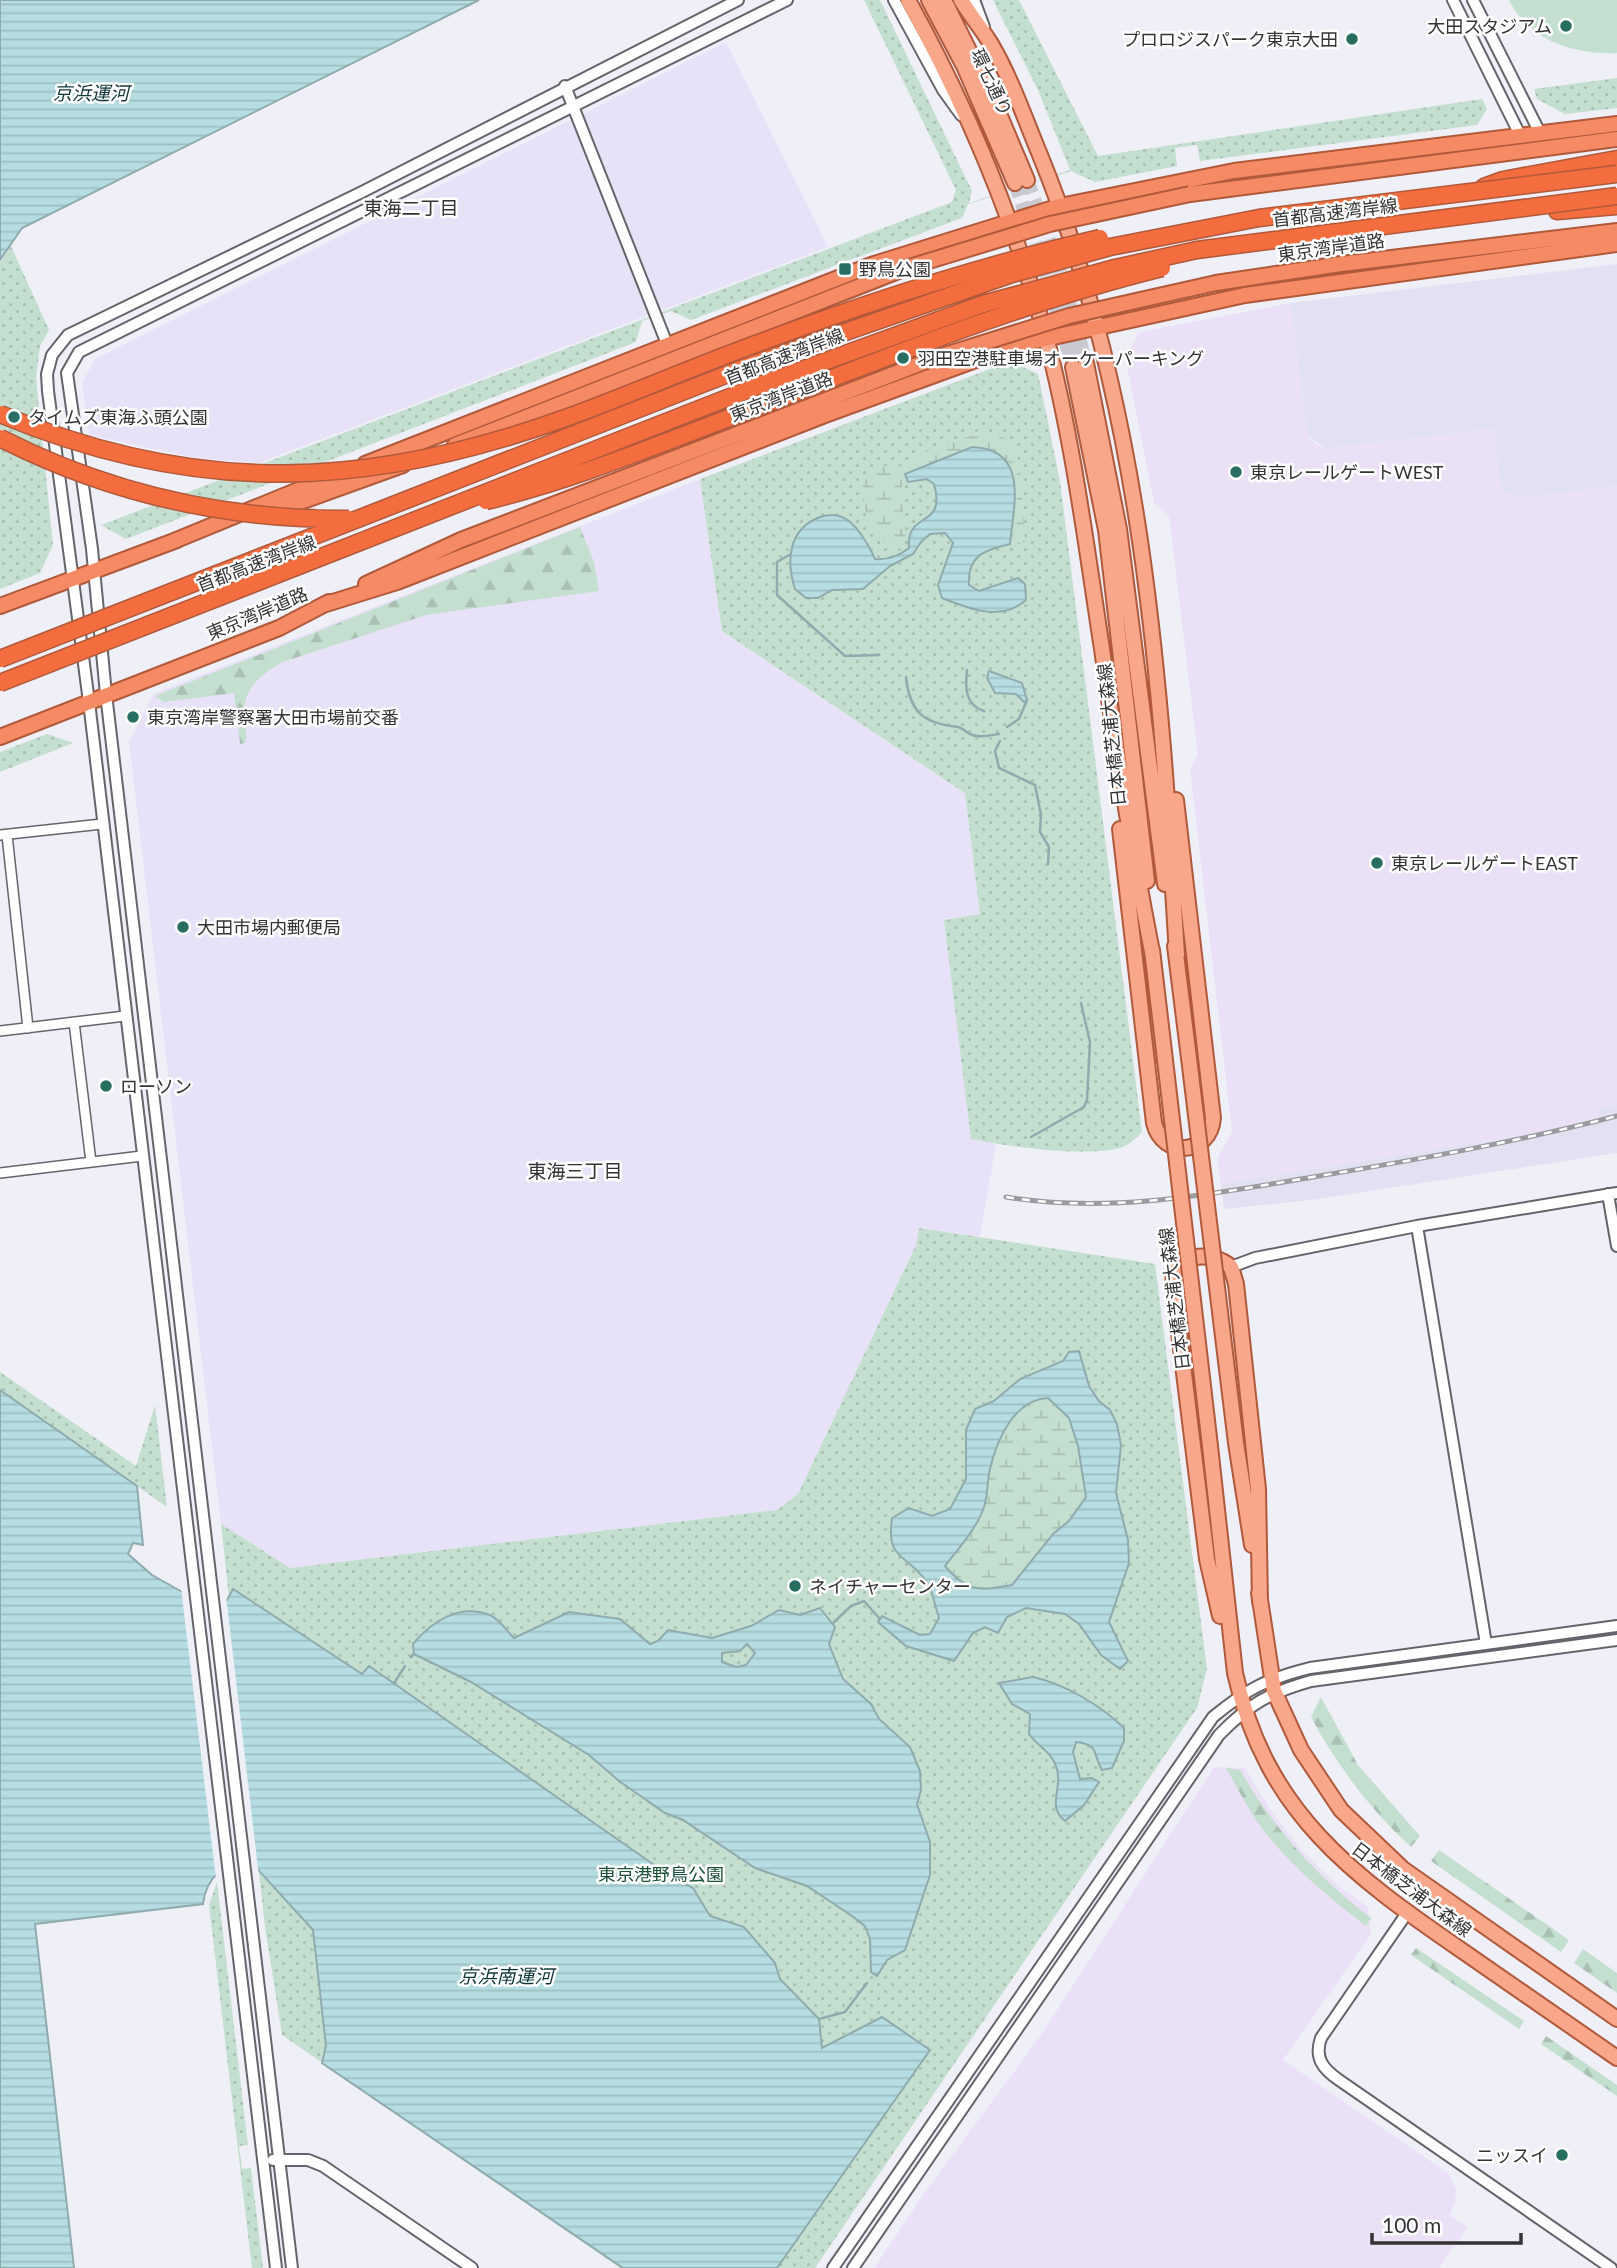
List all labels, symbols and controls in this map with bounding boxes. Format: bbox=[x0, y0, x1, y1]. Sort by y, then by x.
place label: 大田スタジアム bbox=[1427, 15, 1552, 37]
marker: 大田スタジアム bbox=[1558, 18, 1574, 34]
place label: プロロジスパーク東京大田 bbox=[1122, 28, 1338, 50]
marker: プロロジスパーク東京大田 bbox=[1344, 31, 1360, 47]
street label: 環七通り bbox=[967, 45, 1017, 119]
water label: 京浜運河 bbox=[53, 81, 133, 104]
street label: 首都高速湾岸線 bbox=[1271, 193, 1399, 231]
district label: 東海二丁目 bbox=[363, 196, 459, 219]
street label: 東京湾岸道路 bbox=[1276, 229, 1386, 265]
place label: 野鳥公園 bbox=[859, 258, 931, 280]
marker: 野鳥公園 bbox=[837, 261, 853, 277]
street label: 首都高速湾岸線 bbox=[721, 323, 847, 389]
place label: 羽田空港駐車場オーケーパーキング bbox=[917, 347, 1204, 369]
marker: 羽田空港駐車場オーケーパーキング bbox=[895, 350, 911, 366]
street label: 東京湾岸道路 bbox=[727, 366, 835, 426]
place label: タイムズ東海ふ頭公園 bbox=[28, 406, 208, 428]
marker: タイムズ東海ふ頭公園 bbox=[6, 409, 22, 425]
place label: 東京レールゲートWEST bbox=[1250, 461, 1444, 483]
marker: 東京レールゲートWEST bbox=[1228, 464, 1244, 480]
street label: 首都高速湾岸線 bbox=[193, 530, 319, 596]
street label: 東京湾岸道路 bbox=[203, 582, 311, 644]
street label: 日本橋芝浦大森線 bbox=[1093, 662, 1129, 808]
place label: 東京湾岸警察署大田市場前交番 bbox=[147, 706, 399, 728]
marker: 東京湾岸警察署大田市場前交番 bbox=[125, 709, 141, 725]
place label: 東京レールゲートEAST bbox=[1391, 852, 1578, 874]
marker: 東京レールゲートEAST bbox=[1369, 855, 1385, 871]
place label: 大田市場内郵便局 bbox=[197, 916, 341, 938]
marker: 大田市場内郵便局 bbox=[175, 919, 191, 935]
place label: ローソン bbox=[120, 1075, 192, 1097]
marker: ローソン bbox=[98, 1078, 114, 1094]
district label: 東海三丁目 bbox=[527, 1159, 623, 1182]
street label: 日本橋芝浦大森線 bbox=[1154, 1226, 1194, 1372]
place label: ネイチャーセンター bbox=[809, 1575, 971, 1597]
marker: ネイチャーセンター bbox=[787, 1578, 803, 1594]
street label: 日本橋芝浦大森線 bbox=[1348, 1837, 1476, 1941]
park label: 東京港野鳥公園 bbox=[598, 1863, 724, 1885]
water label: 京浜南運河 bbox=[458, 1964, 557, 1987]
place label: ニッスイ bbox=[1476, 2144, 1548, 2166]
marker: ニッスイ bbox=[1554, 2147, 1570, 2163]
scale bar bbox=[1372, 2202, 1521, 2246]
text: 100 m bbox=[1382, 2212, 1441, 2237]

